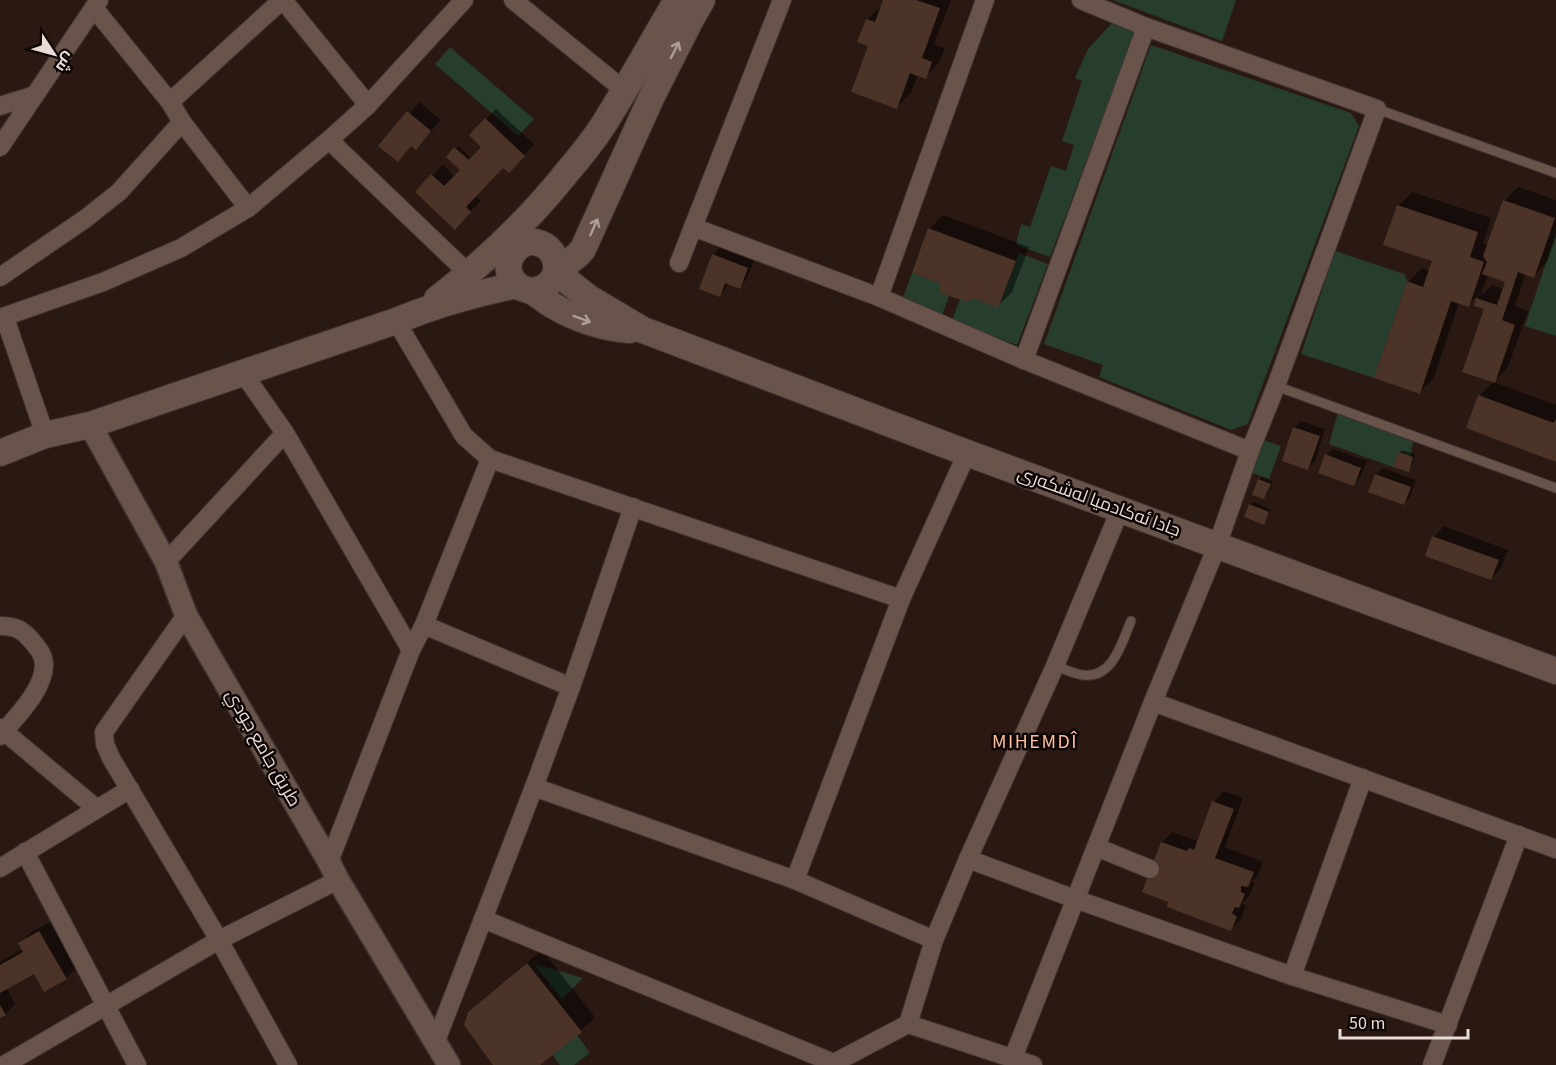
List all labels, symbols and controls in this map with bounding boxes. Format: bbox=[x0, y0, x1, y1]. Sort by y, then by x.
north arrow bbox=[24, 24, 84, 84]
one-way arrow bbox=[670, 41, 682, 59]
text: ش bbox=[50, 47, 80, 77]
one-way arrow bbox=[588, 218, 600, 236]
one-way arrow bbox=[572, 315, 591, 326]
street label: جادا ئه‌كادميا له‌شكه‌رى bbox=[1014, 461, 1184, 543]
street label: طريق جامع جودي bbox=[218, 685, 307, 812]
district label: MIHEMDÎ bbox=[992, 728, 1078, 756]
scale bar bbox=[1340, 1002, 1468, 1040]
text: 50 m bbox=[1349, 1011, 1385, 1036]

